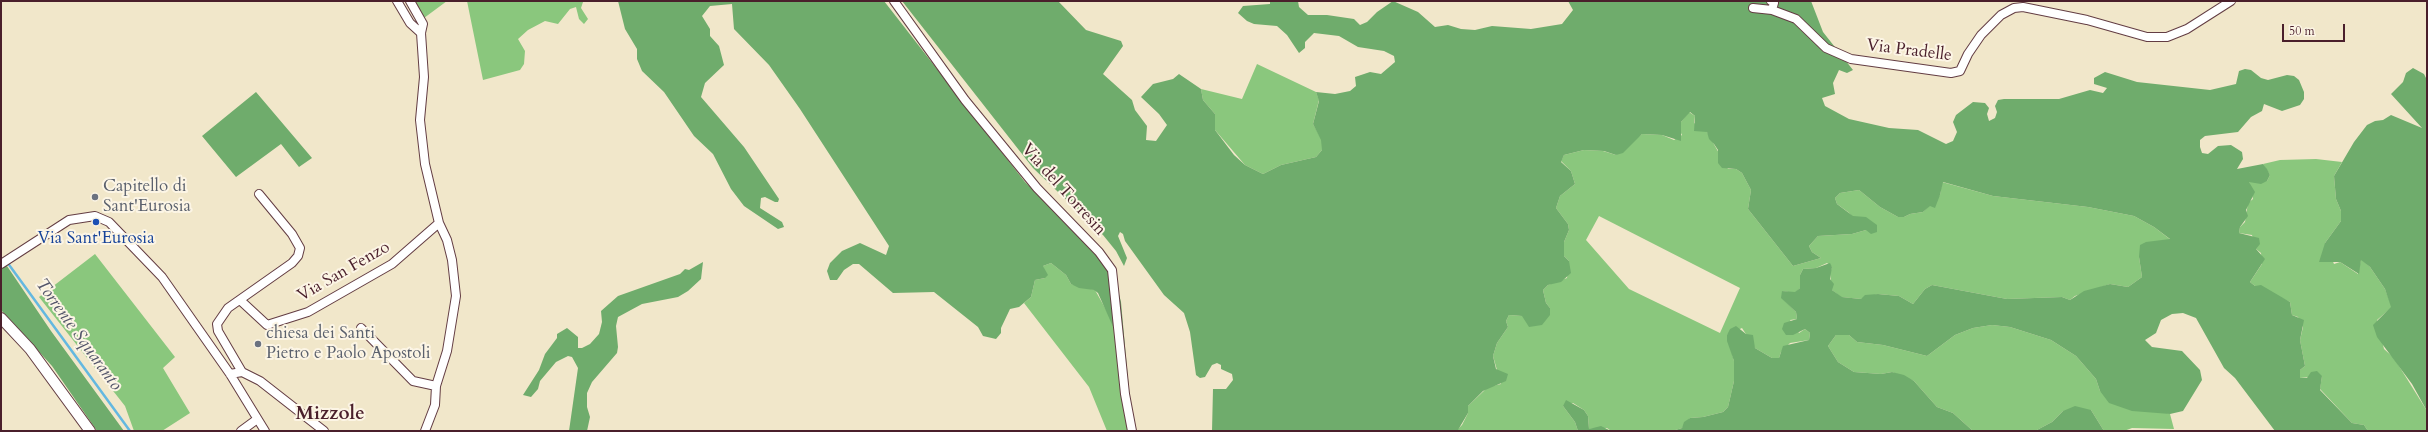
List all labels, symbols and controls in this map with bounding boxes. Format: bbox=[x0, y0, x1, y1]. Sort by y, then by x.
scale bar bbox=[2284, 16, 2347, 42]
text: 50 m bbox=[2289, 23, 2315, 39]
street label: Via Pradelle bbox=[1865, 36, 1953, 66]
street label: Via del Torresin bbox=[1016, 140, 1110, 240]
place label: Capitello di Sant'Eurosia bbox=[103, 177, 191, 217]
marker: Capitello di Sant'Eurosia bbox=[90, 192, 100, 202]
marker: Via Sant'Eurosia bbox=[91, 217, 101, 227]
place label: Via Sant'Eurosia bbox=[38, 229, 154, 249]
street label: Via San Fenzo bbox=[294, 237, 394, 307]
water label: Torrente Squaranto bbox=[30, 275, 126, 395]
place label: chiesa dei Santi Pietro e Paolo Apostoli bbox=[266, 324, 431, 364]
marker: chiesa dei Santi Pietro e Paolo Apostoli bbox=[253, 339, 263, 349]
district label: Mizzole bbox=[295, 404, 365, 426]

